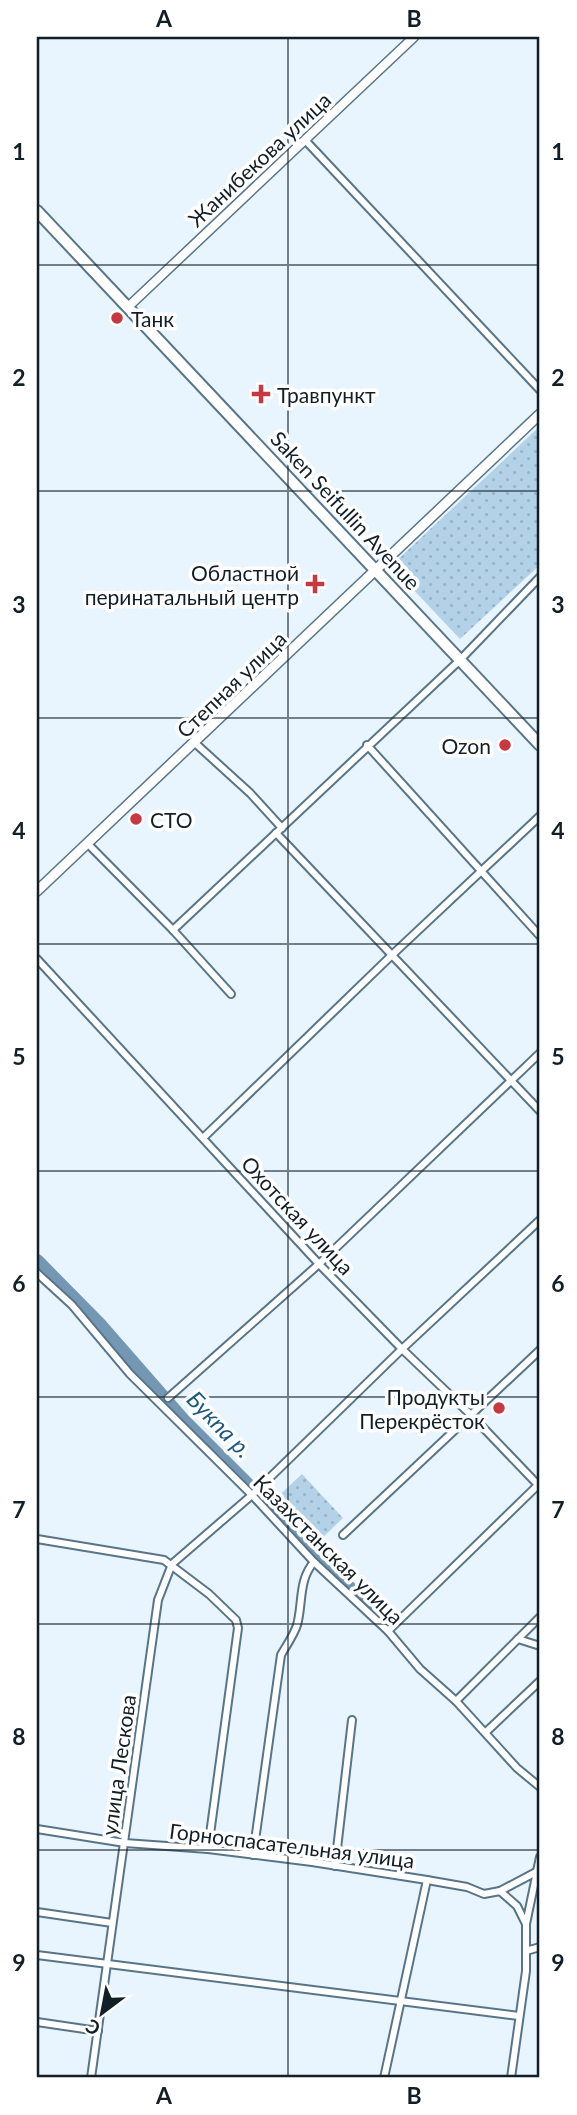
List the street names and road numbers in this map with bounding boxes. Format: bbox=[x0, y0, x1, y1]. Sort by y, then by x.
street label: Жанибекова улица bbox=[183, 87, 335, 231]
street label: Saken Seifullin Avenue bbox=[266, 426, 426, 594]
street label: Степная улица bbox=[171, 626, 291, 742]
street label: Охотская улица bbox=[237, 1151, 359, 1279]
street label: Казахстанская улица bbox=[249, 1469, 409, 1629]
street label: улица Лескова bbox=[96, 1693, 140, 1837]
street label: Горноспасательная улица bbox=[168, 1818, 416, 1872]

